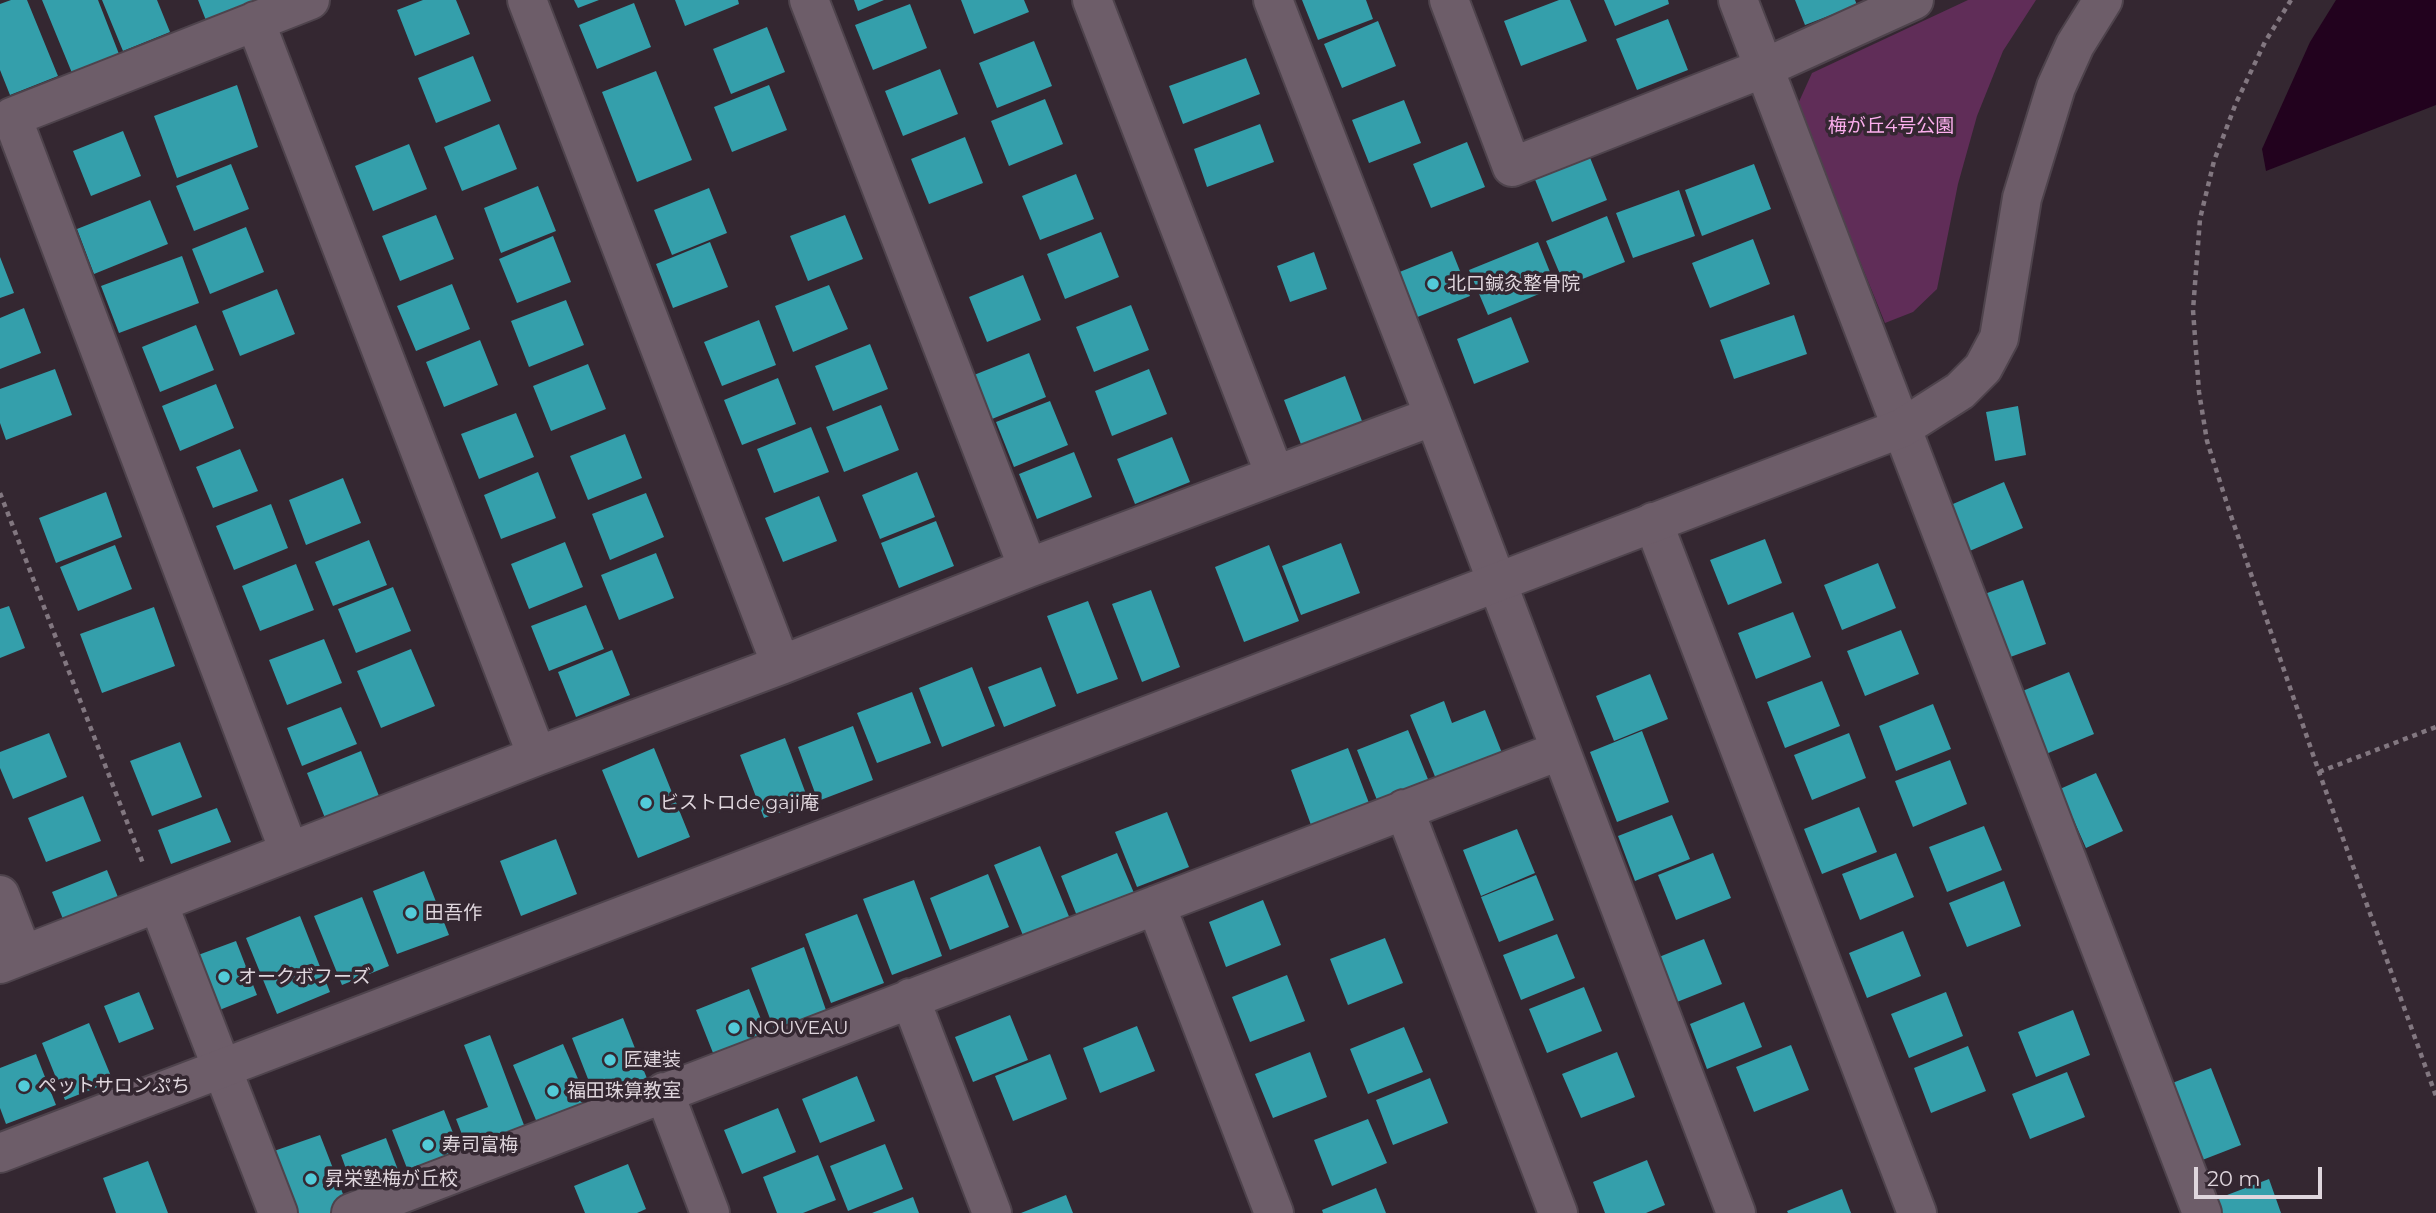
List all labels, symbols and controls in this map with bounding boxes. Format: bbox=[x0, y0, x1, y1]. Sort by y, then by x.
park label: 梅が丘4号公園 bbox=[1828, 115, 1954, 137]
place label: 北口鍼灸整骨院 bbox=[1447, 273, 1580, 295]
marker: 北口鍼灸整骨院 bbox=[1425, 276, 1441, 292]
place label: ビストロde gaji庵 bbox=[660, 792, 819, 814]
marker: ビストロde gaji庵 bbox=[638, 795, 654, 811]
place label: 田吾作 bbox=[425, 902, 482, 924]
marker: 田吾作 bbox=[403, 905, 419, 921]
place label: オークボフーズ bbox=[238, 966, 371, 988]
marker: オークボフーズ bbox=[216, 969, 232, 985]
place label: NOUVEAU bbox=[748, 1017, 849, 1039]
marker: NOUVEAU bbox=[726, 1020, 742, 1036]
place label: 匠建装 bbox=[624, 1049, 681, 1071]
marker: 匠建装 bbox=[602, 1052, 618, 1068]
place label: ペットサロンぷち bbox=[38, 1075, 190, 1097]
marker: ペットサロンぷち bbox=[16, 1078, 32, 1094]
place label: 福田珠算教室 bbox=[567, 1080, 681, 1102]
marker: 福田珠算教室 bbox=[545, 1083, 561, 1099]
place label: 寿司富梅 bbox=[442, 1134, 518, 1156]
marker: 寿司富梅 bbox=[420, 1137, 436, 1153]
scale bar bbox=[2198, 1154, 2326, 1198]
text: 20 m bbox=[2207, 1166, 2261, 1191]
place label: 昇栄塾梅が丘校 bbox=[325, 1168, 458, 1190]
marker: 昇栄塾梅が丘校 bbox=[303, 1171, 319, 1187]

